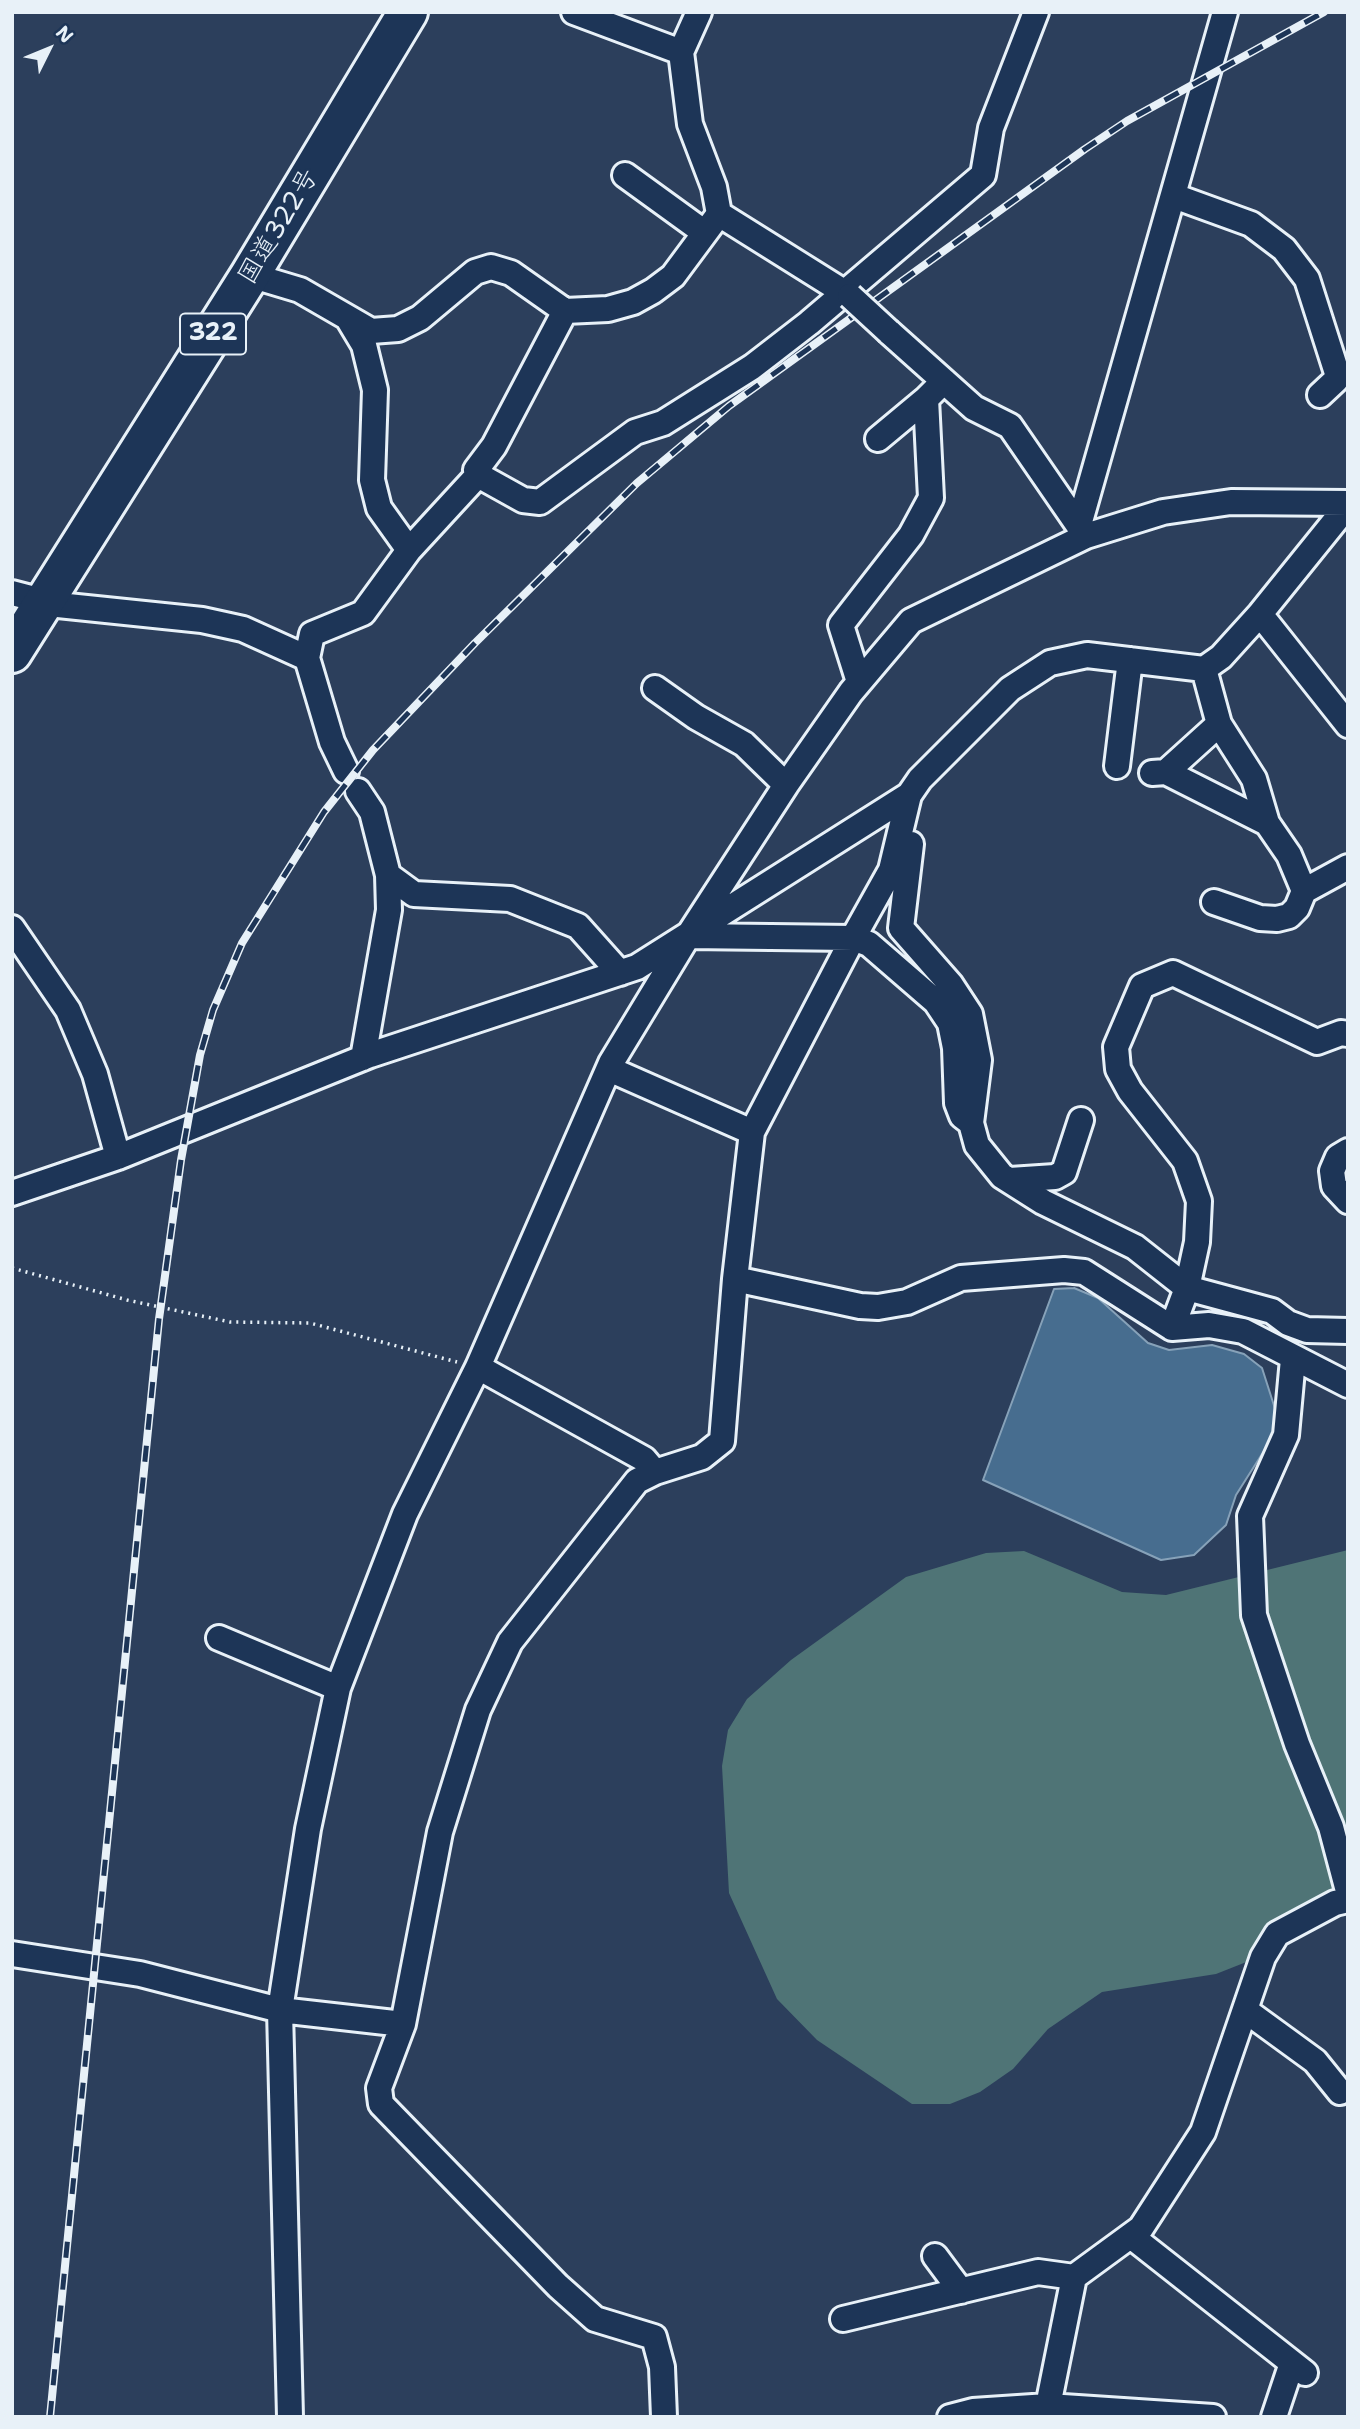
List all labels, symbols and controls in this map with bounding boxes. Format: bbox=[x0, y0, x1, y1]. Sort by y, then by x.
north arrow bbox=[14, 14, 84, 84]
text: N bbox=[50, 20, 79, 48]
street label: 国道322号 bbox=[232, 163, 326, 291]
road number: 322 bbox=[180, 314, 246, 354]

